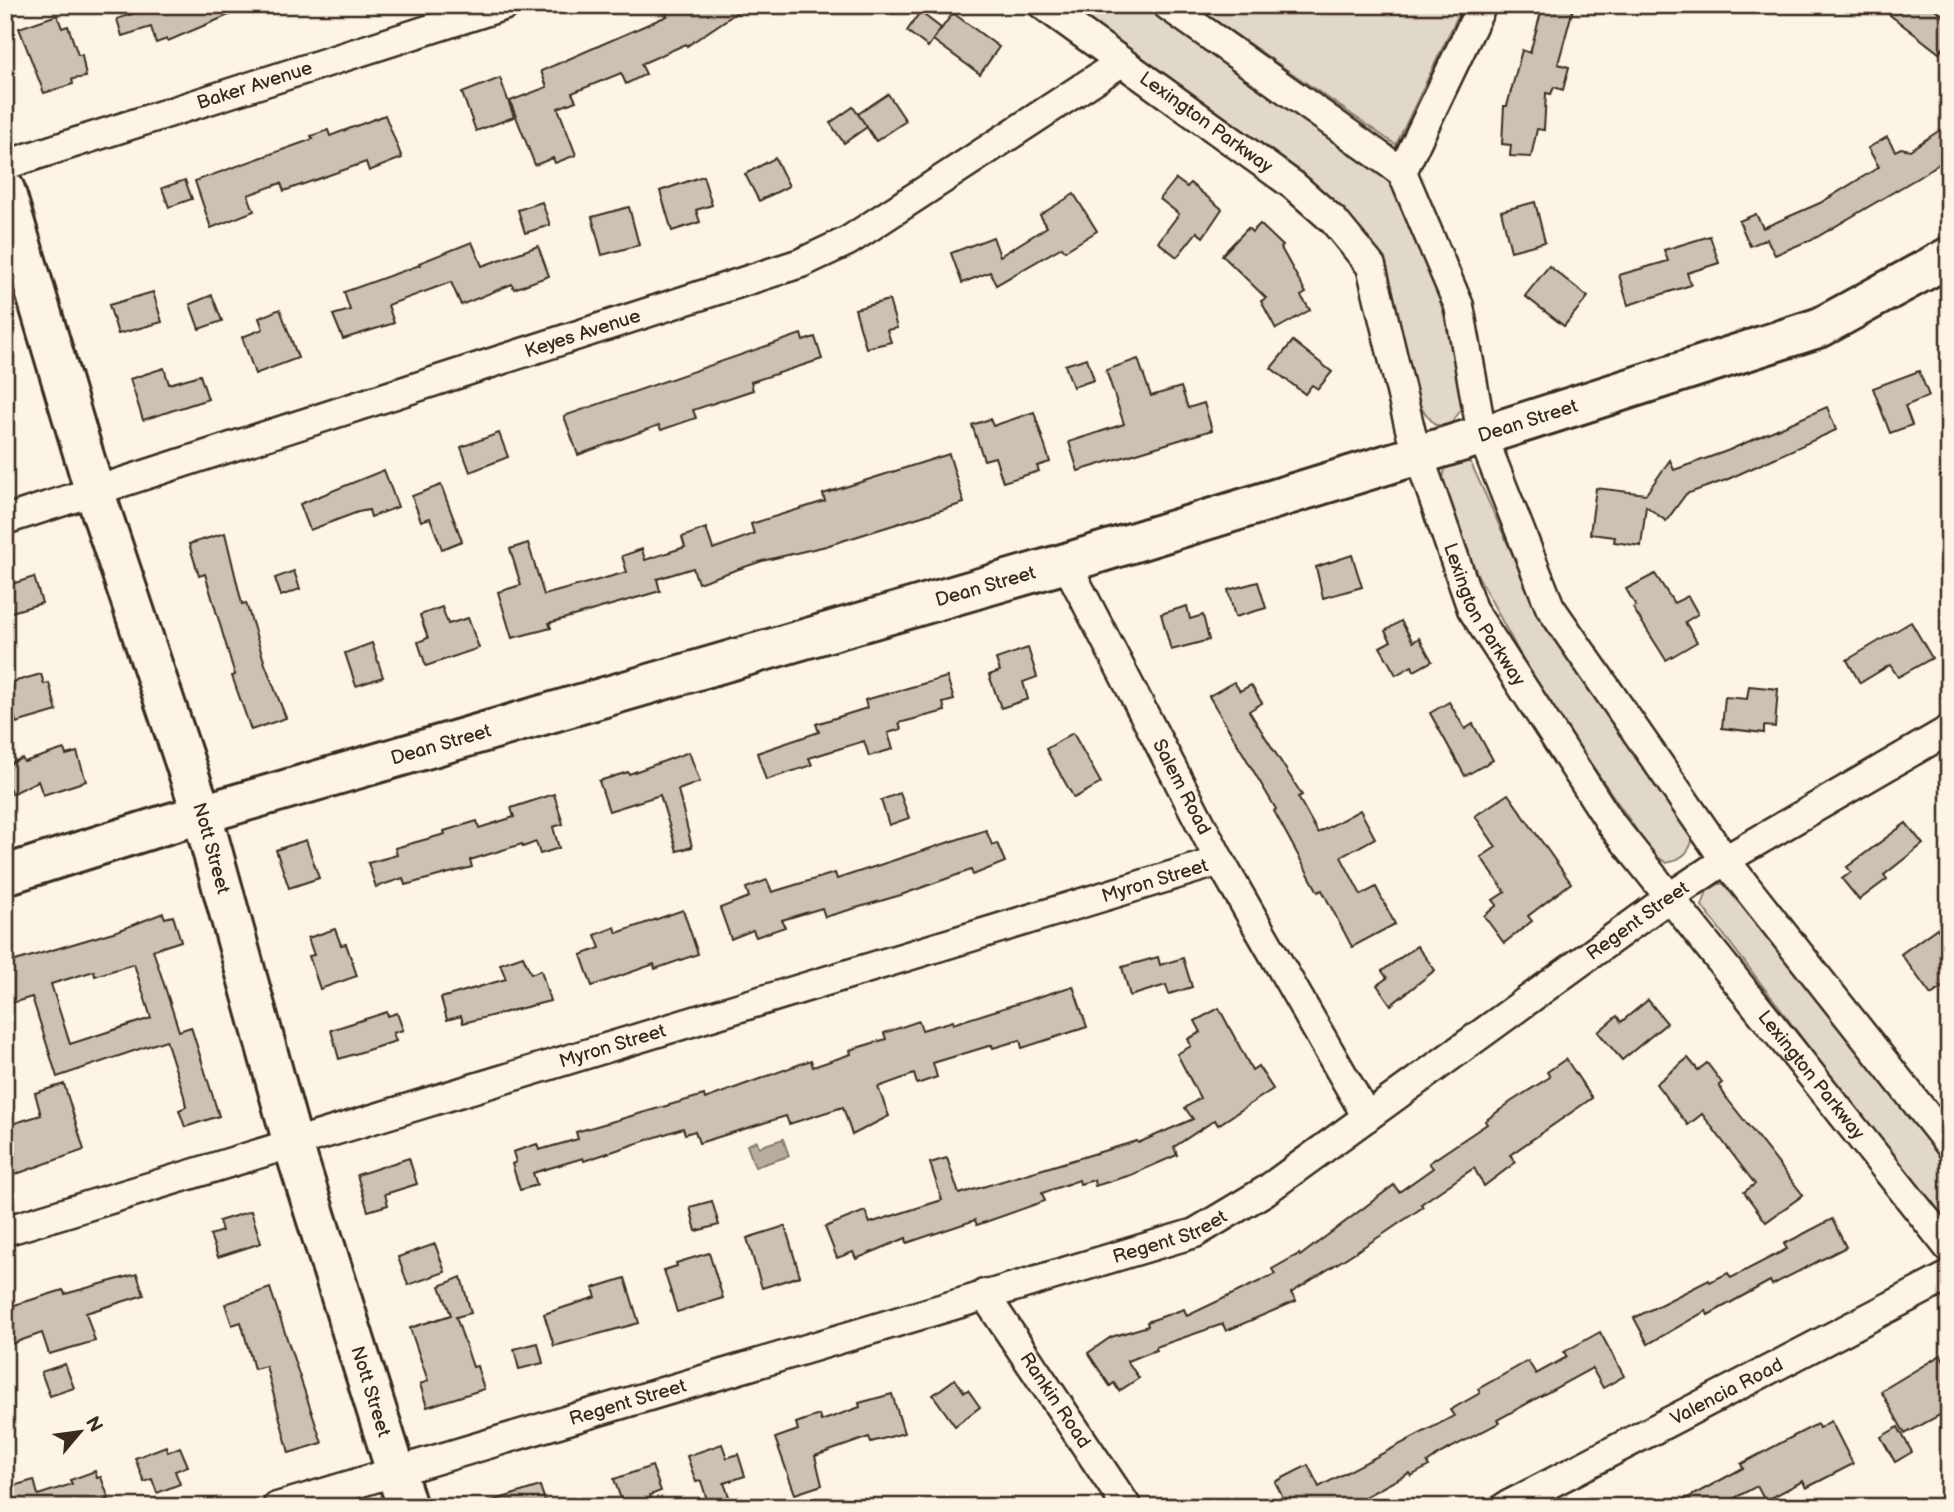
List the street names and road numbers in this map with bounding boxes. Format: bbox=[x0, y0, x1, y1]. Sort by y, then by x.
street label: Baker Avenue bbox=[194, 56, 315, 114]
street label: Lexington Parkway bbox=[1135, 67, 1277, 178]
street label: Keyes Avenue bbox=[522, 304, 643, 363]
street label: Dean Street bbox=[1475, 394, 1581, 447]
street label: Lexington Parkway bbox=[1439, 540, 1530, 691]
street label: Dean Street bbox=[933, 561, 1038, 612]
street label: Dean Street bbox=[388, 719, 494, 770]
street label: Salem Road bbox=[1147, 735, 1216, 839]
street label: Nott Street bbox=[188, 800, 235, 897]
street label: Myron Street bbox=[1099, 854, 1211, 908]
street label: Regent Street bbox=[1582, 876, 1693, 965]
street label: Lexington Parkway bbox=[1753, 1006, 1870, 1145]
street label: Myron Street bbox=[556, 1019, 669, 1073]
street label: Regent Street bbox=[1110, 1205, 1231, 1268]
street label: Nott Street bbox=[346, 1343, 396, 1440]
street label: Rankin Road bbox=[1015, 1348, 1096, 1453]
street label: Valencia Road bbox=[1667, 1353, 1787, 1430]
street label: Regent Street bbox=[567, 1374, 689, 1431]

